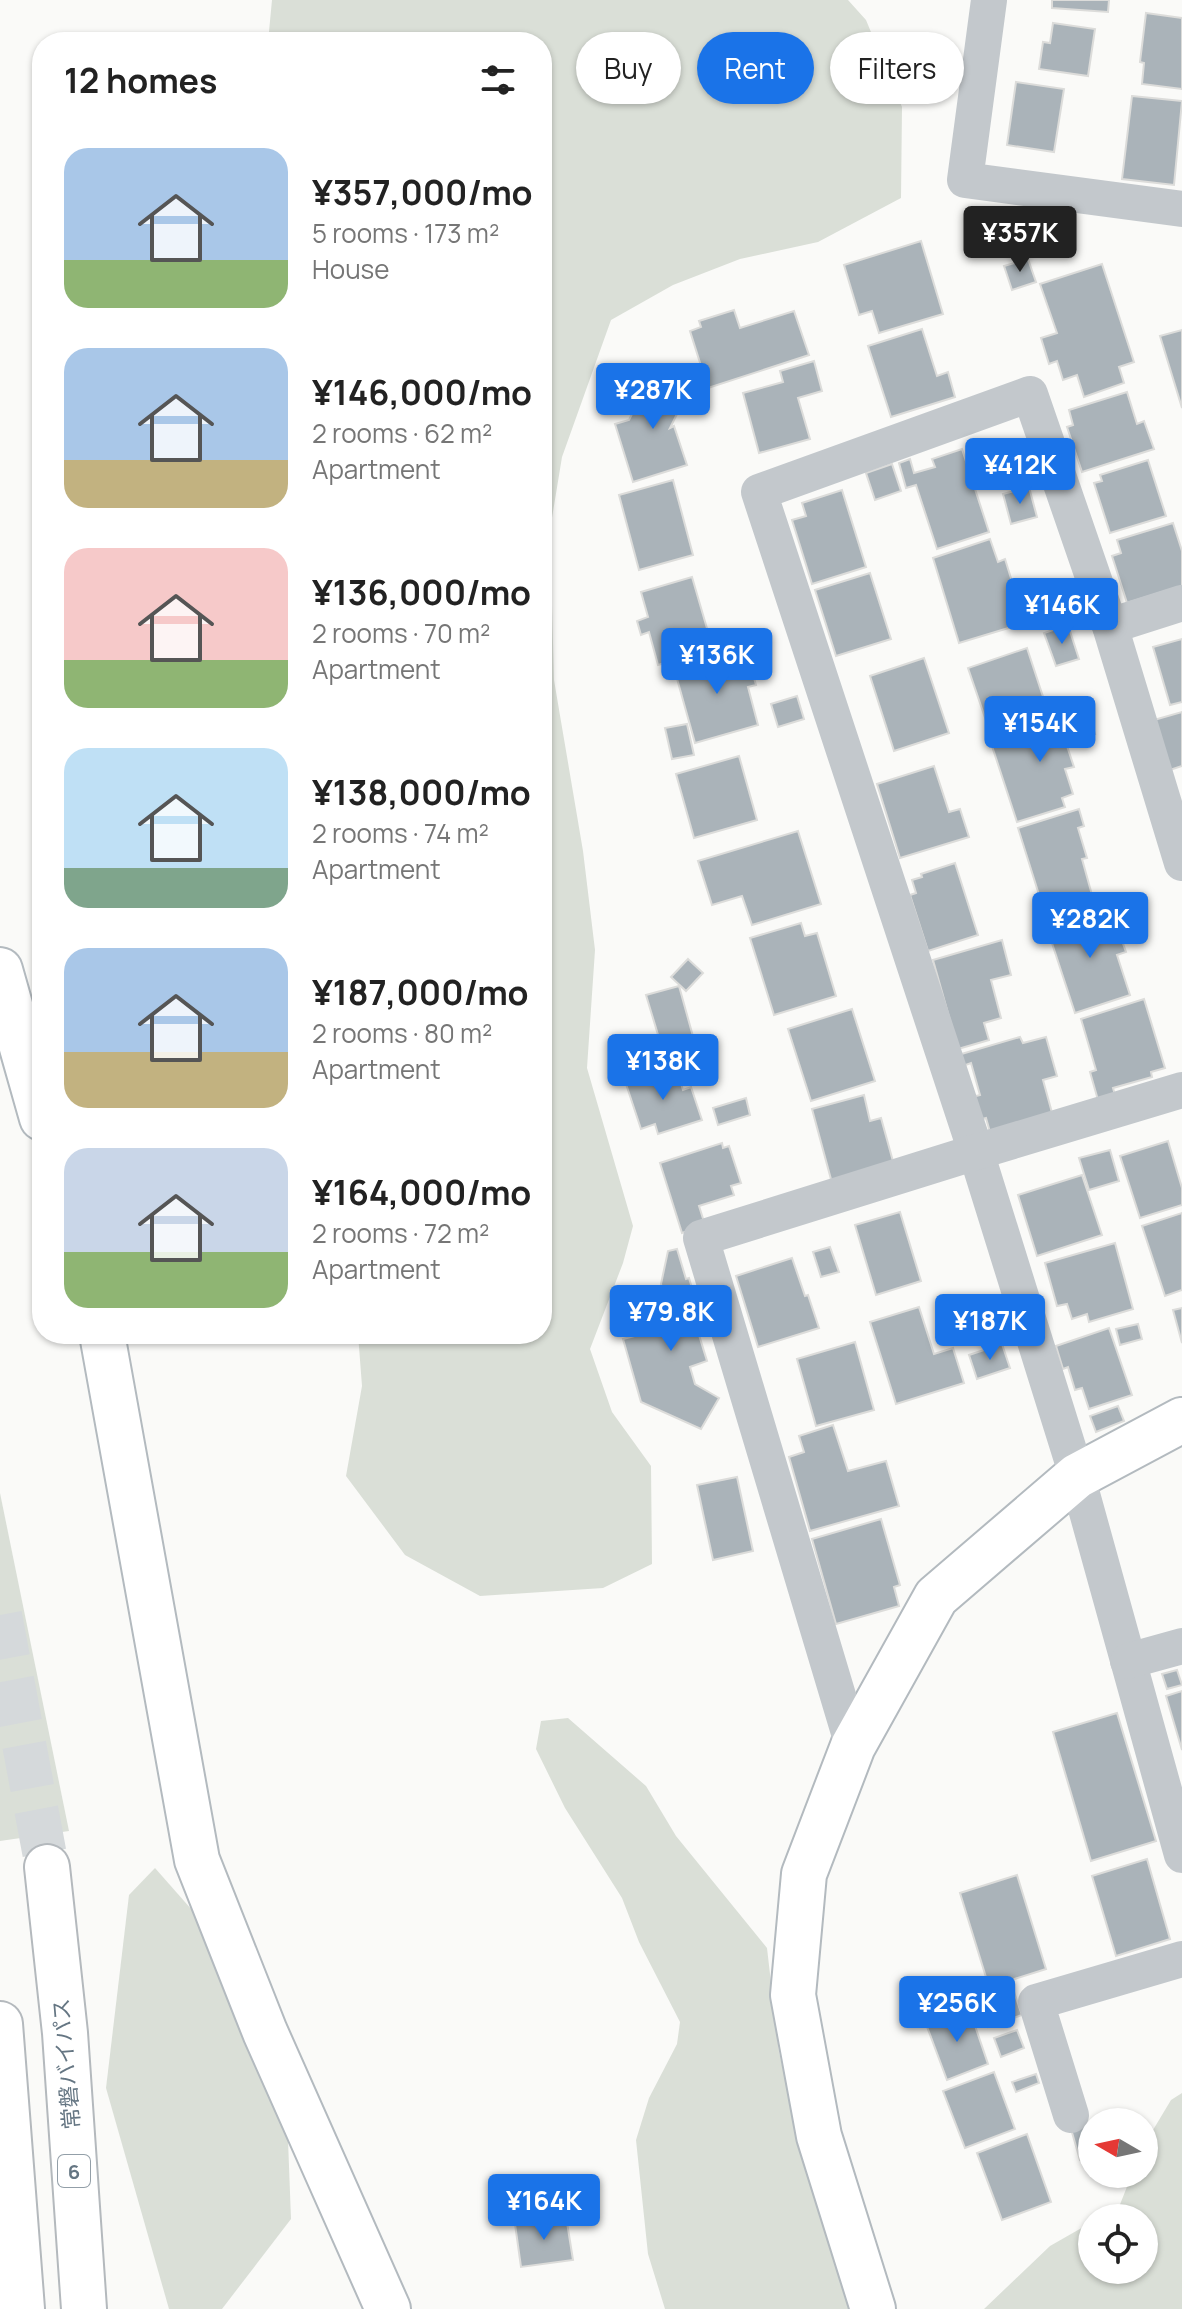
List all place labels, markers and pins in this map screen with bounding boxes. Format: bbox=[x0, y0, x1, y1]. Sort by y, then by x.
pin: ¥357K bbox=[964, 206, 1076, 274]
pin: ¥287K bbox=[597, 363, 709, 431]
pin: ¥412K bbox=[964, 438, 1076, 506]
pin: ¥146K bbox=[1006, 578, 1118, 646]
pin: ¥136K bbox=[661, 628, 773, 696]
pin: ¥154K bbox=[984, 696, 1096, 764]
pin: ¥282K bbox=[1034, 892, 1146, 960]
pin: ¥138K bbox=[607, 1034, 719, 1102]
pin: ¥79.8K bbox=[606, 1285, 736, 1353]
pin: ¥187K bbox=[934, 1294, 1046, 1362]
pin: ¥256K bbox=[901, 1976, 1013, 2044]
pin: ¥164K bbox=[488, 2174, 600, 2242]

